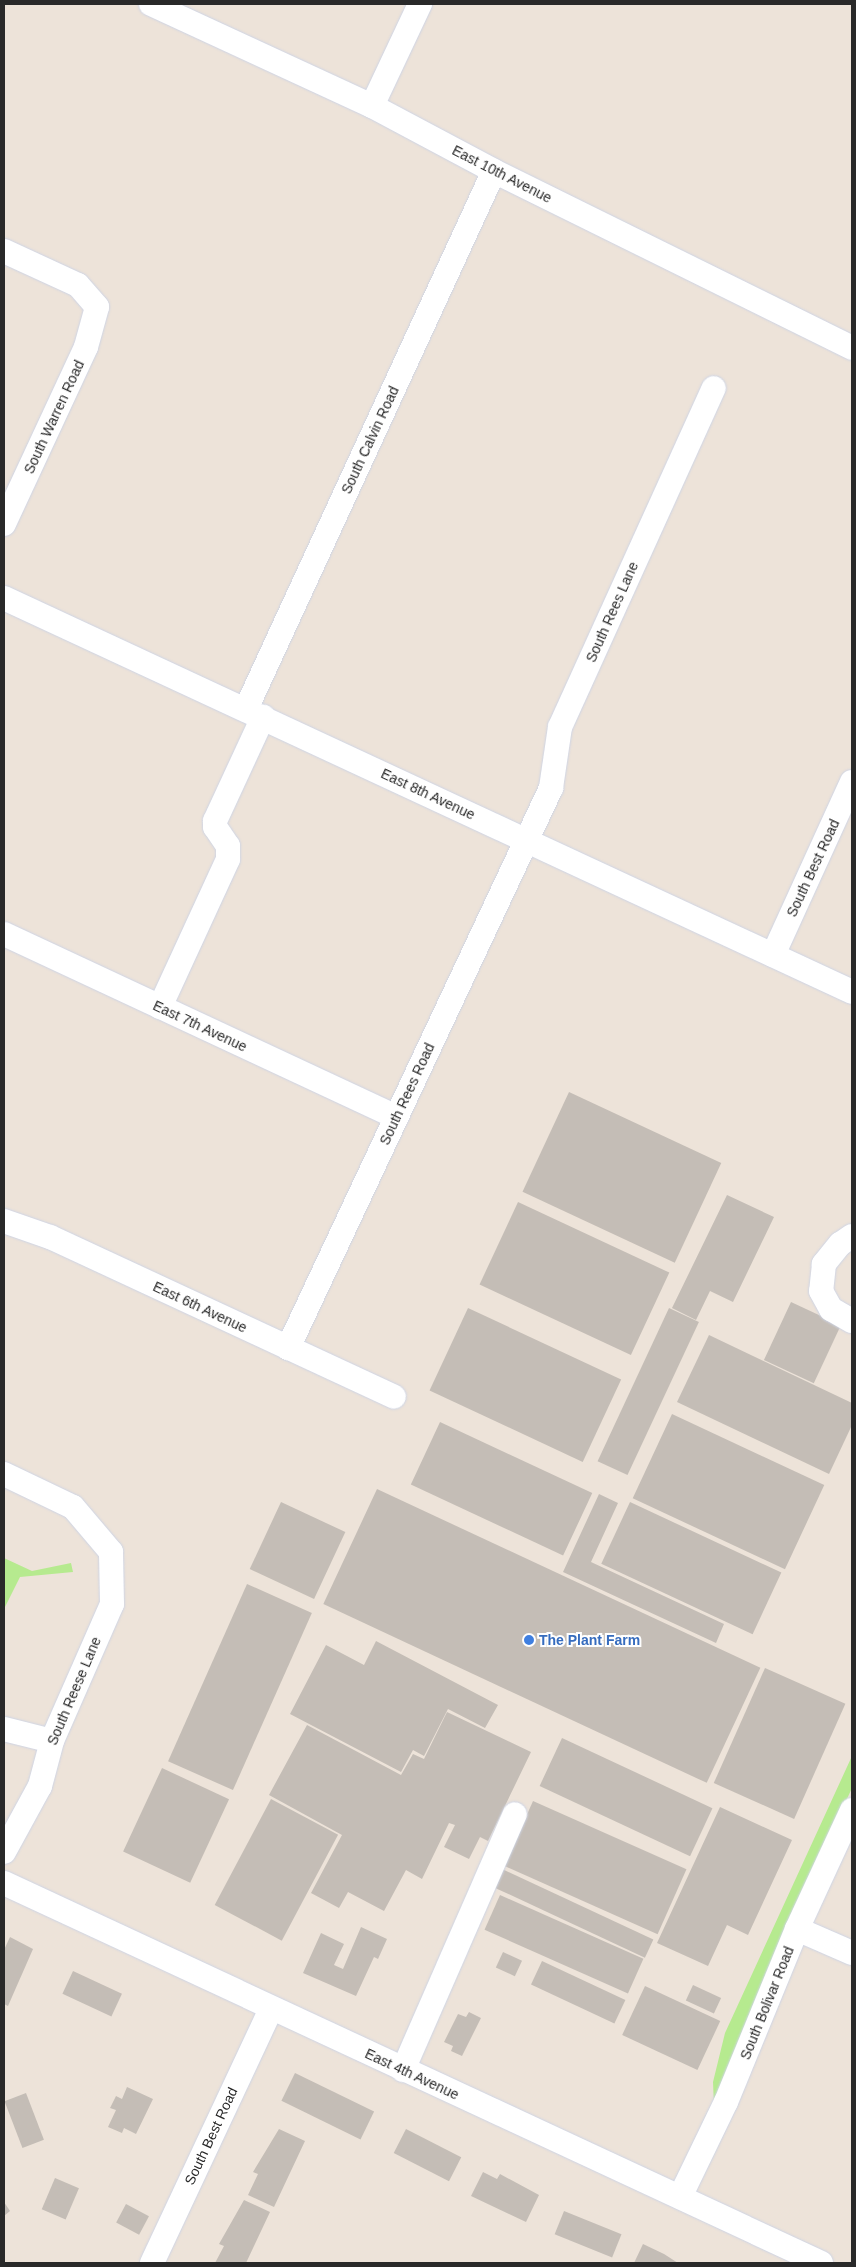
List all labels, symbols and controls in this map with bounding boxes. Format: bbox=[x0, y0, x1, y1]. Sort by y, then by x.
street label: East 10th Avenue bbox=[449, 141, 555, 207]
street label: South Warren Road bbox=[20, 358, 88, 476]
street label: South Calvin Road bbox=[338, 384, 402, 496]
street label: South Rees Lane bbox=[582, 559, 642, 665]
street label: East 8th Avenue bbox=[378, 765, 478, 823]
street label: South Best Road bbox=[783, 816, 843, 920]
street label: East 7th Avenue bbox=[150, 997, 250, 1055]
street label: South Rees Road bbox=[376, 1040, 438, 1148]
street label: East 6th Avenue bbox=[150, 1278, 250, 1336]
place label: The Plant Farm bbox=[539, 1632, 640, 1648]
street label: South Reese Lane bbox=[44, 1634, 104, 1748]
marker: The Plant Farm bbox=[523, 1634, 535, 1646]
street label: South Bolivar Road bbox=[737, 1944, 797, 2062]
street label: East 4th Avenue bbox=[362, 2045, 462, 2103]
street label: South Best Road bbox=[181, 2084, 241, 2188]

